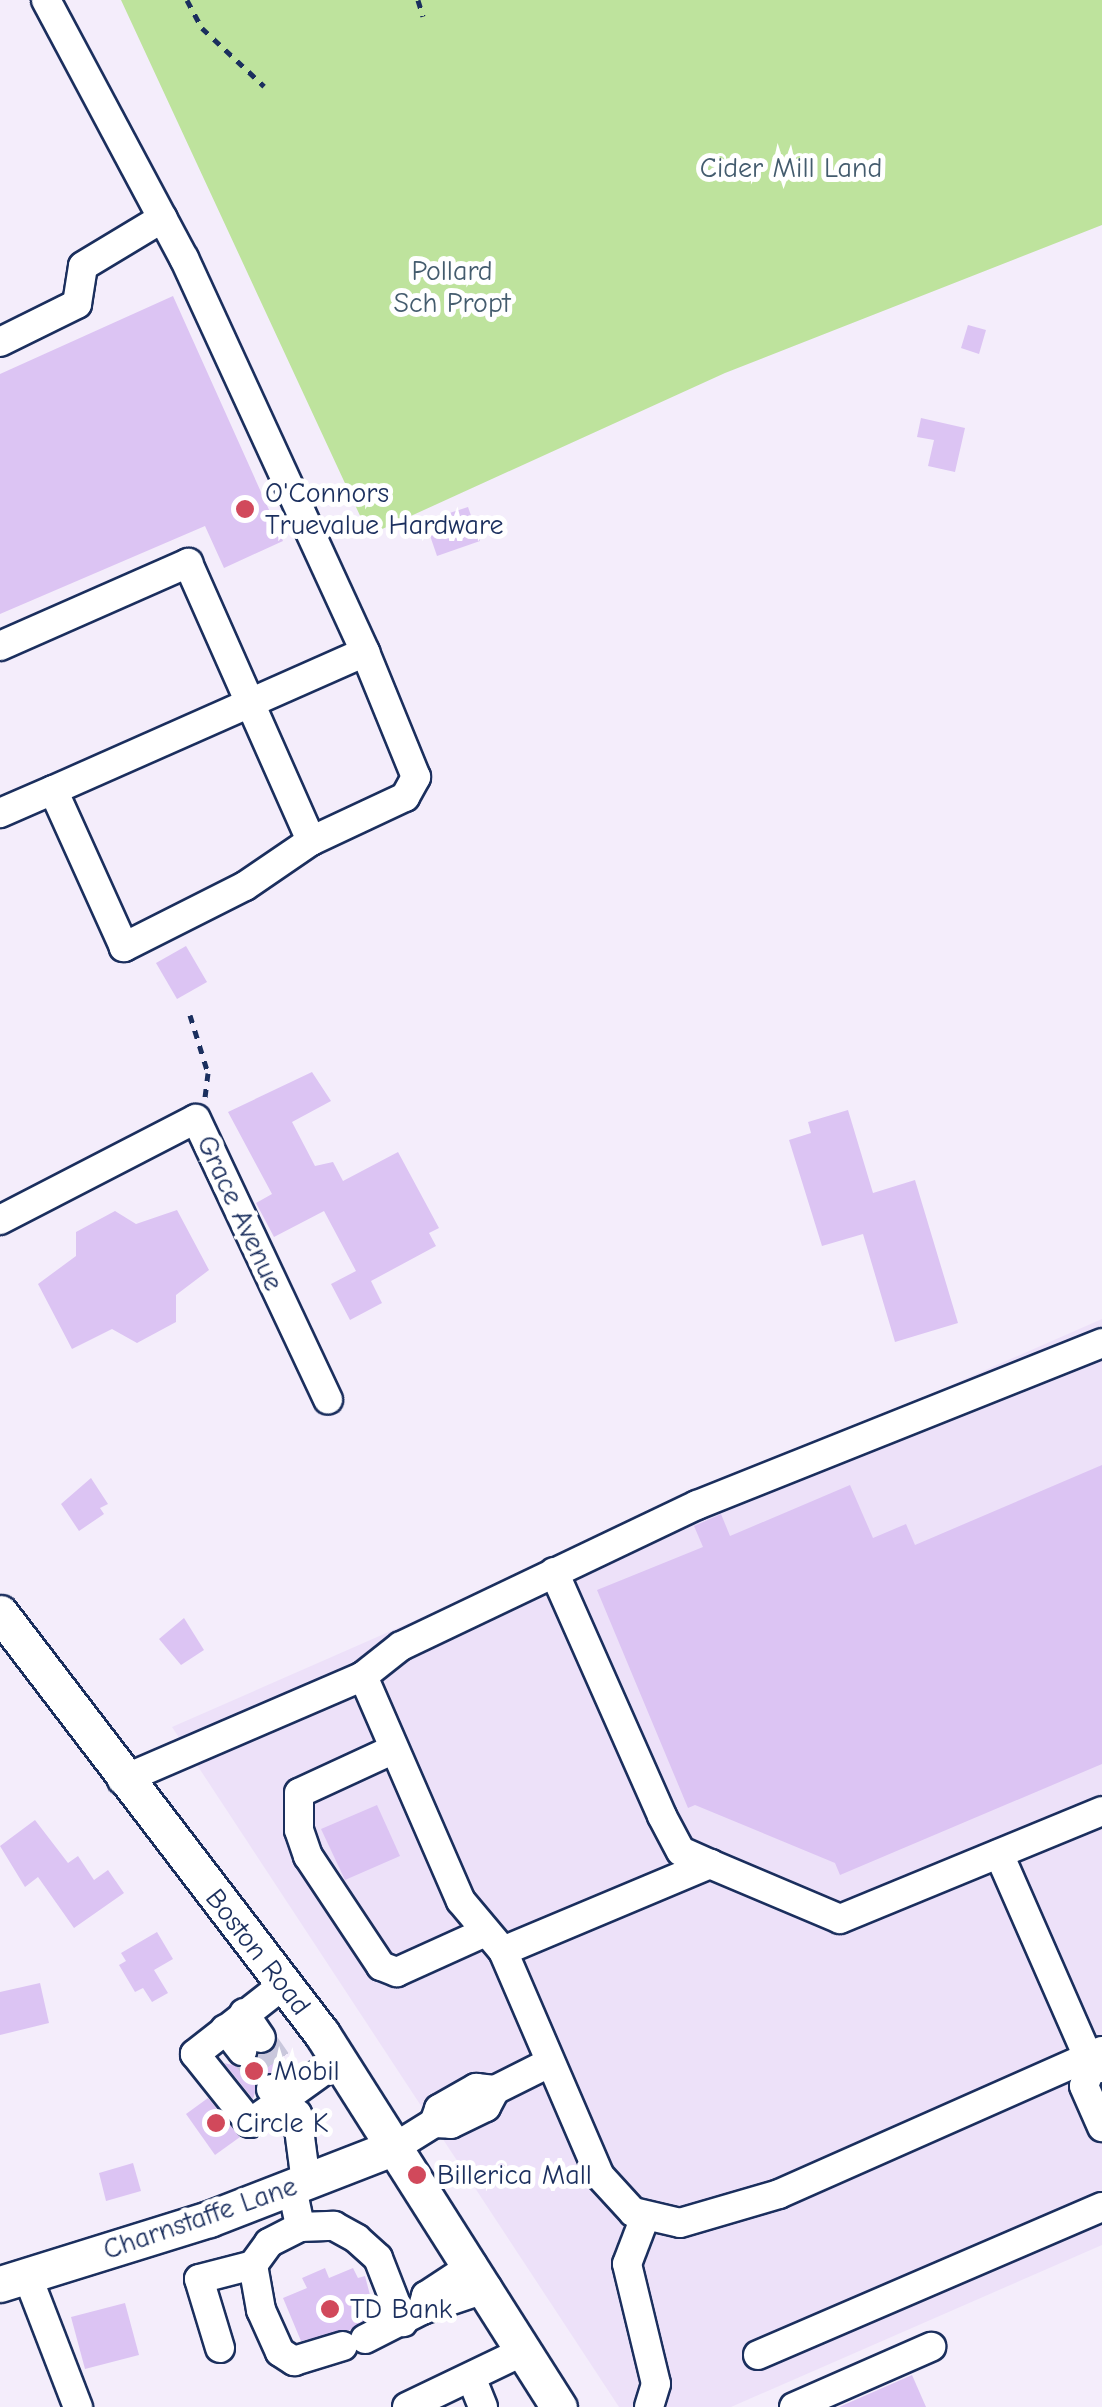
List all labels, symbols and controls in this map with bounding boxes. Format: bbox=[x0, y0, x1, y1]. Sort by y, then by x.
park label: Cider Mill Land bbox=[700, 151, 882, 185]
park label: Pollard Sch Propt bbox=[393, 254, 511, 320]
place label: O'Connors Truevalue Hardware bbox=[265, 476, 504, 542]
marker: O'Connors Truevalue Hardware bbox=[234, 498, 256, 520]
street label: Grace Avenue bbox=[189, 1130, 291, 1296]
street label: Boston Road bbox=[198, 1882, 318, 2022]
place label: Mobil bbox=[274, 2054, 340, 2088]
marker: Mobil bbox=[243, 2060, 265, 2082]
place label: Circle K bbox=[236, 2106, 329, 2140]
marker: Circle K bbox=[205, 2112, 227, 2134]
place label: Billerica Mall bbox=[437, 2158, 592, 2192]
marker: Billerica Mall bbox=[406, 2164, 428, 2186]
street label: Charnstaffe Lane bbox=[99, 2169, 301, 2267]
place label: TD Bank bbox=[350, 2292, 452, 2326]
marker: TD Bank bbox=[319, 2298, 341, 2320]

